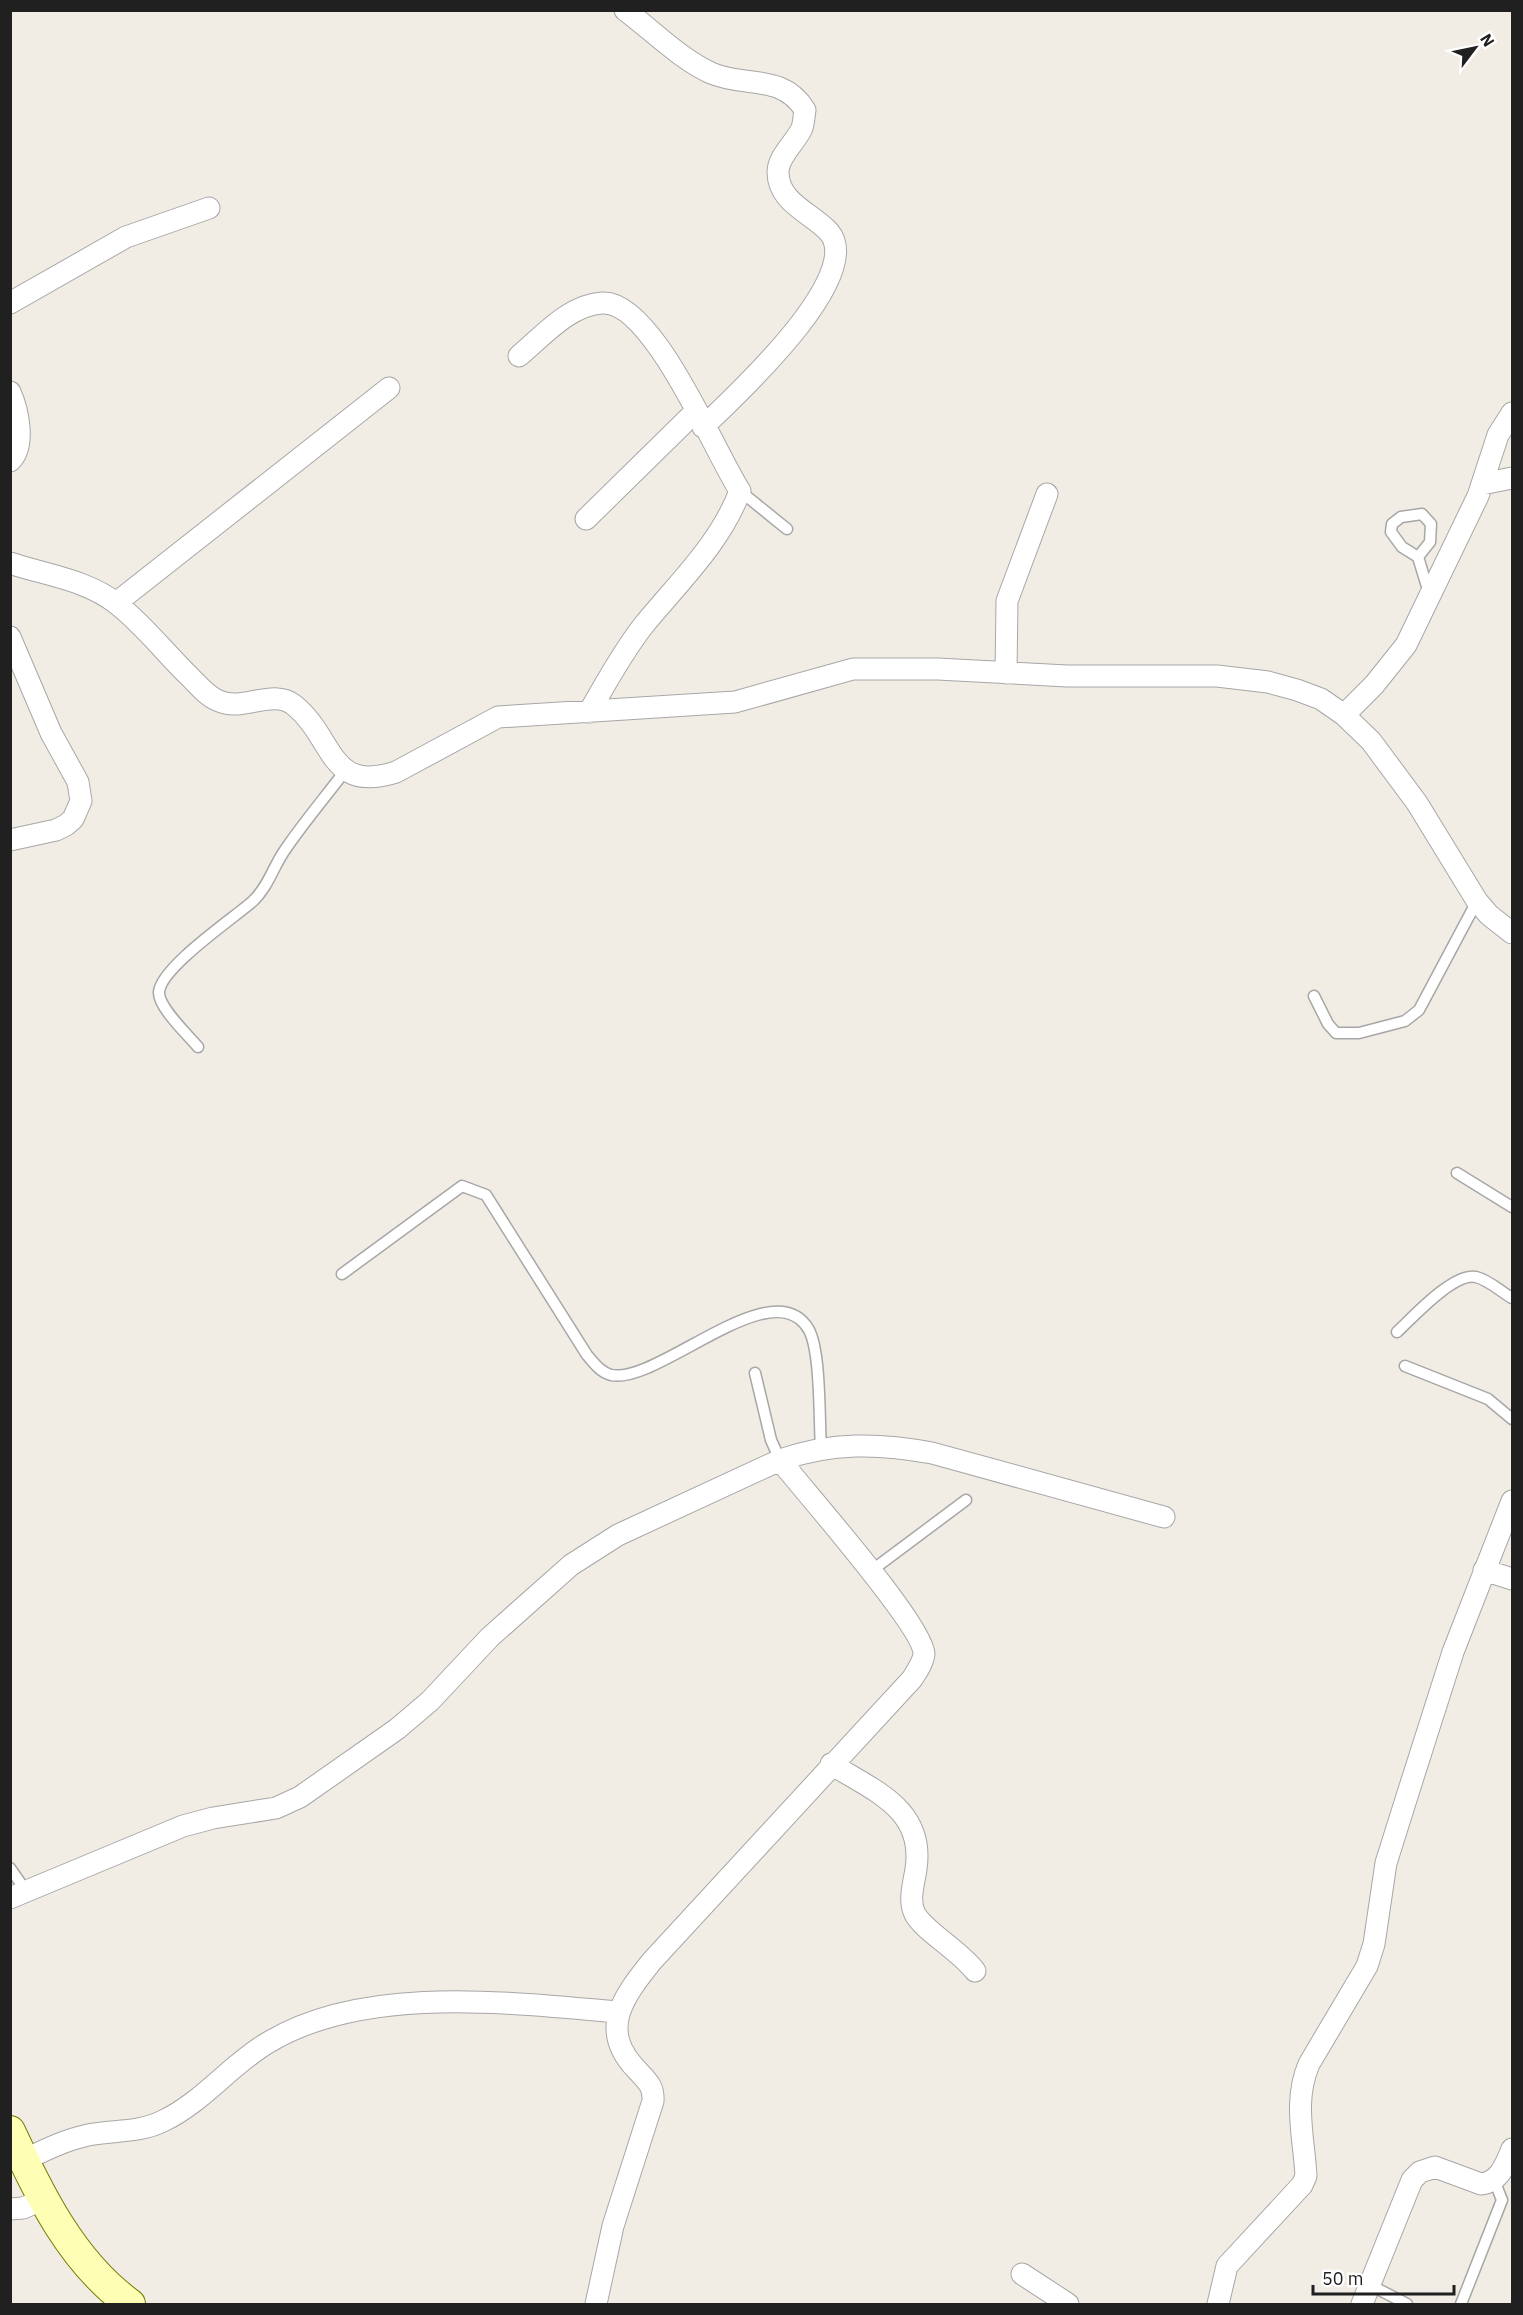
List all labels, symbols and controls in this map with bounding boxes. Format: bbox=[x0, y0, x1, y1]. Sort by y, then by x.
north arrow bbox=[1445, 18, 1505, 78]
text: N bbox=[1476, 30, 1499, 50]
scale bar bbox=[1313, 2258, 1454, 2296]
text: 50 m bbox=[1322, 2267, 1364, 2290]

